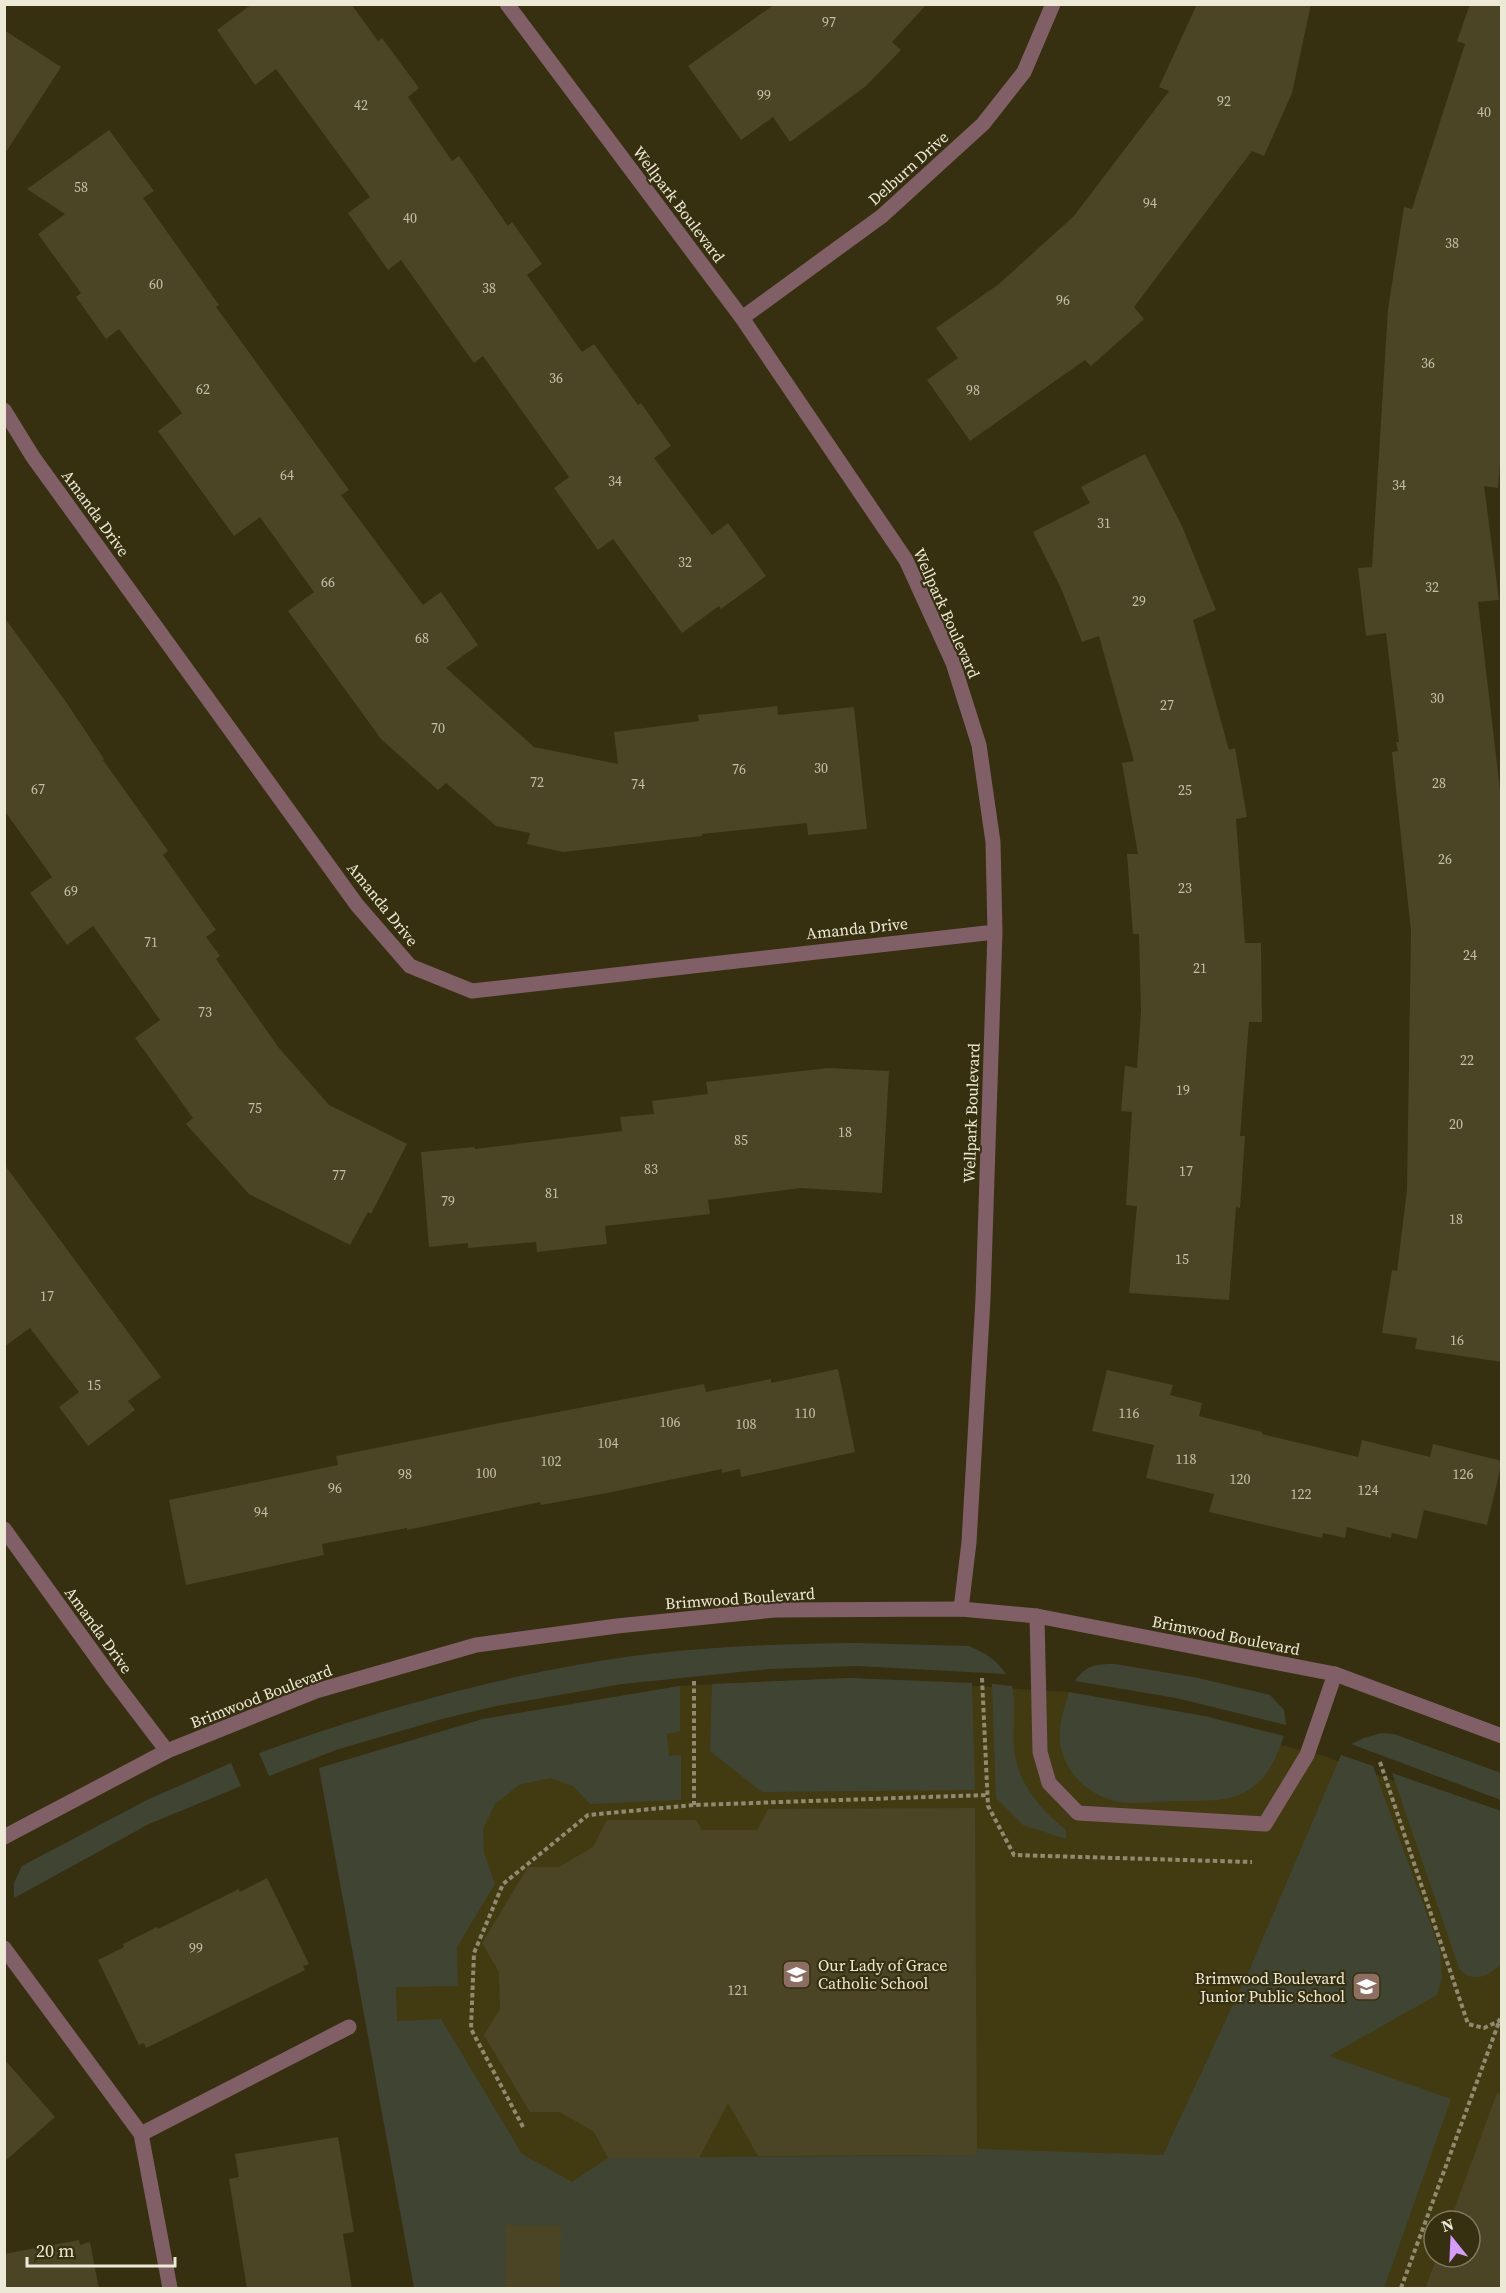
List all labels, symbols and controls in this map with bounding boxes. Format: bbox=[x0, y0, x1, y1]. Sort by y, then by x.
house number: 97 bbox=[822, 12, 836, 32]
house number: 99 bbox=[757, 85, 771, 105]
house number: 92 bbox=[1217, 91, 1231, 111]
house number: 42 bbox=[354, 95, 368, 115]
house number: 40 bbox=[1477, 102, 1491, 122]
street label: Delburn Drive bbox=[863, 126, 953, 210]
street label: Wellpark Boulevard bbox=[628, 141, 730, 267]
house number: 58 bbox=[74, 177, 88, 197]
house number: 94 bbox=[1143, 193, 1157, 213]
house number: 40 bbox=[403, 208, 417, 228]
house number: 38 bbox=[1445, 233, 1459, 253]
house number: 60 bbox=[149, 274, 163, 294]
house number: 38 bbox=[482, 278, 496, 298]
house number: 96 bbox=[1056, 290, 1070, 310]
house number: 36 bbox=[1421, 353, 1435, 373]
house number: 36 bbox=[549, 368, 563, 388]
house number: 62 bbox=[196, 379, 210, 399]
house number: 98 bbox=[966, 380, 980, 400]
street label: Amanda Drive bbox=[57, 465, 135, 561]
house number: 64 bbox=[280, 465, 294, 485]
house number: 34 bbox=[608, 471, 622, 491]
house number: 34 bbox=[1392, 475, 1406, 495]
house number: 31 bbox=[1097, 513, 1111, 533]
street label: Wellpark Boulevard bbox=[908, 544, 986, 682]
house number: 32 bbox=[678, 552, 692, 572]
house number: 66 bbox=[321, 572, 335, 592]
house number: 32 bbox=[1425, 577, 1439, 597]
house number: 29 bbox=[1132, 591, 1146, 611]
house number: 68 bbox=[415, 628, 429, 648]
house number: 30 bbox=[1430, 688, 1444, 708]
house number: 27 bbox=[1160, 695, 1174, 715]
house number: 70 bbox=[431, 718, 445, 738]
house number: 30 bbox=[814, 758, 828, 778]
house number: 76 bbox=[732, 759, 746, 779]
house number: 72 bbox=[530, 772, 544, 792]
house number: 28 bbox=[1432, 773, 1446, 793]
house number: 74 bbox=[631, 774, 645, 794]
house number: 67 bbox=[31, 779, 45, 799]
house number: 25 bbox=[1178, 780, 1192, 800]
house number: 26 bbox=[1438, 849, 1452, 869]
street label: Amanda Drive bbox=[342, 857, 424, 951]
house number: 23 bbox=[1178, 878, 1192, 898]
house number: 69 bbox=[64, 881, 78, 901]
street label: Amanda Drive bbox=[805, 912, 909, 944]
house number: 71 bbox=[144, 932, 158, 952]
house number: 24 bbox=[1463, 945, 1477, 965]
house number: 21 bbox=[1193, 958, 1207, 978]
house number: 73 bbox=[198, 1002, 212, 1022]
street label: Wellpark Boulevard bbox=[958, 1043, 984, 1183]
house number: 22 bbox=[1460, 1050, 1474, 1070]
house number: 19 bbox=[1176, 1080, 1190, 1100]
house number: 75 bbox=[248, 1098, 262, 1118]
house number: 20 bbox=[1449, 1114, 1463, 1134]
house number: 18 bbox=[838, 1122, 852, 1142]
house number: 85 bbox=[734, 1130, 748, 1150]
house number: 83 bbox=[644, 1159, 658, 1179]
house number: 17 bbox=[1179, 1161, 1193, 1181]
house number: 77 bbox=[332, 1165, 346, 1185]
house number: 81 bbox=[545, 1183, 559, 1203]
house number: 79 bbox=[441, 1191, 455, 1211]
house number: 18 bbox=[1449, 1209, 1463, 1229]
house number: 15 bbox=[1175, 1249, 1189, 1269]
house number: 17 bbox=[40, 1286, 54, 1306]
house number: 16 bbox=[1450, 1330, 1464, 1350]
house number: 15 bbox=[87, 1375, 101, 1395]
house number: 110 bbox=[795, 1403, 816, 1423]
house number: 116 bbox=[1119, 1403, 1140, 1423]
house number: 106 bbox=[660, 1412, 681, 1432]
house number: 108 bbox=[736, 1414, 757, 1434]
house number: 104 bbox=[598, 1433, 619, 1453]
house number: 118 bbox=[1176, 1449, 1197, 1469]
house number: 102 bbox=[541, 1451, 562, 1471]
house number: 100 bbox=[476, 1463, 497, 1483]
house number: 98 bbox=[398, 1464, 412, 1484]
house number: 126 bbox=[1453, 1464, 1474, 1484]
house number: 120 bbox=[1230, 1469, 1251, 1489]
house number: 96 bbox=[328, 1478, 342, 1498]
house number: 124 bbox=[1358, 1480, 1379, 1500]
house number: 122 bbox=[1291, 1484, 1312, 1504]
house number: 94 bbox=[254, 1502, 268, 1522]
street label: Amanda Drive bbox=[60, 1582, 138, 1678]
street label: Brimwood Boulevard bbox=[664, 1582, 816, 1614]
street label: Brimwood Boulevard bbox=[1150, 1610, 1302, 1660]
street label: Brimwood Boulevard bbox=[187, 1659, 335, 1733]
house number: 99 bbox=[189, 1938, 203, 1958]
place label: Our Lady of Grace Catholic School bbox=[818, 1954, 947, 1994]
school or university icon: Our Lady of Grace Catholic School bbox=[781, 1958, 813, 1990]
place label: Brimwood Boulevard Junior Public School bbox=[1195, 1967, 1345, 2007]
school or university icon: Brimwood Boulevard Junior Public School bbox=[1350, 1971, 1382, 2003]
house number: 121 bbox=[728, 1980, 749, 2000]
north arrow bbox=[1422, 2209, 1482, 2269]
text: N bbox=[1438, 2212, 1457, 2237]
scale bar bbox=[27, 2230, 176, 2268]
text: 20 m bbox=[36, 2238, 74, 2263]

